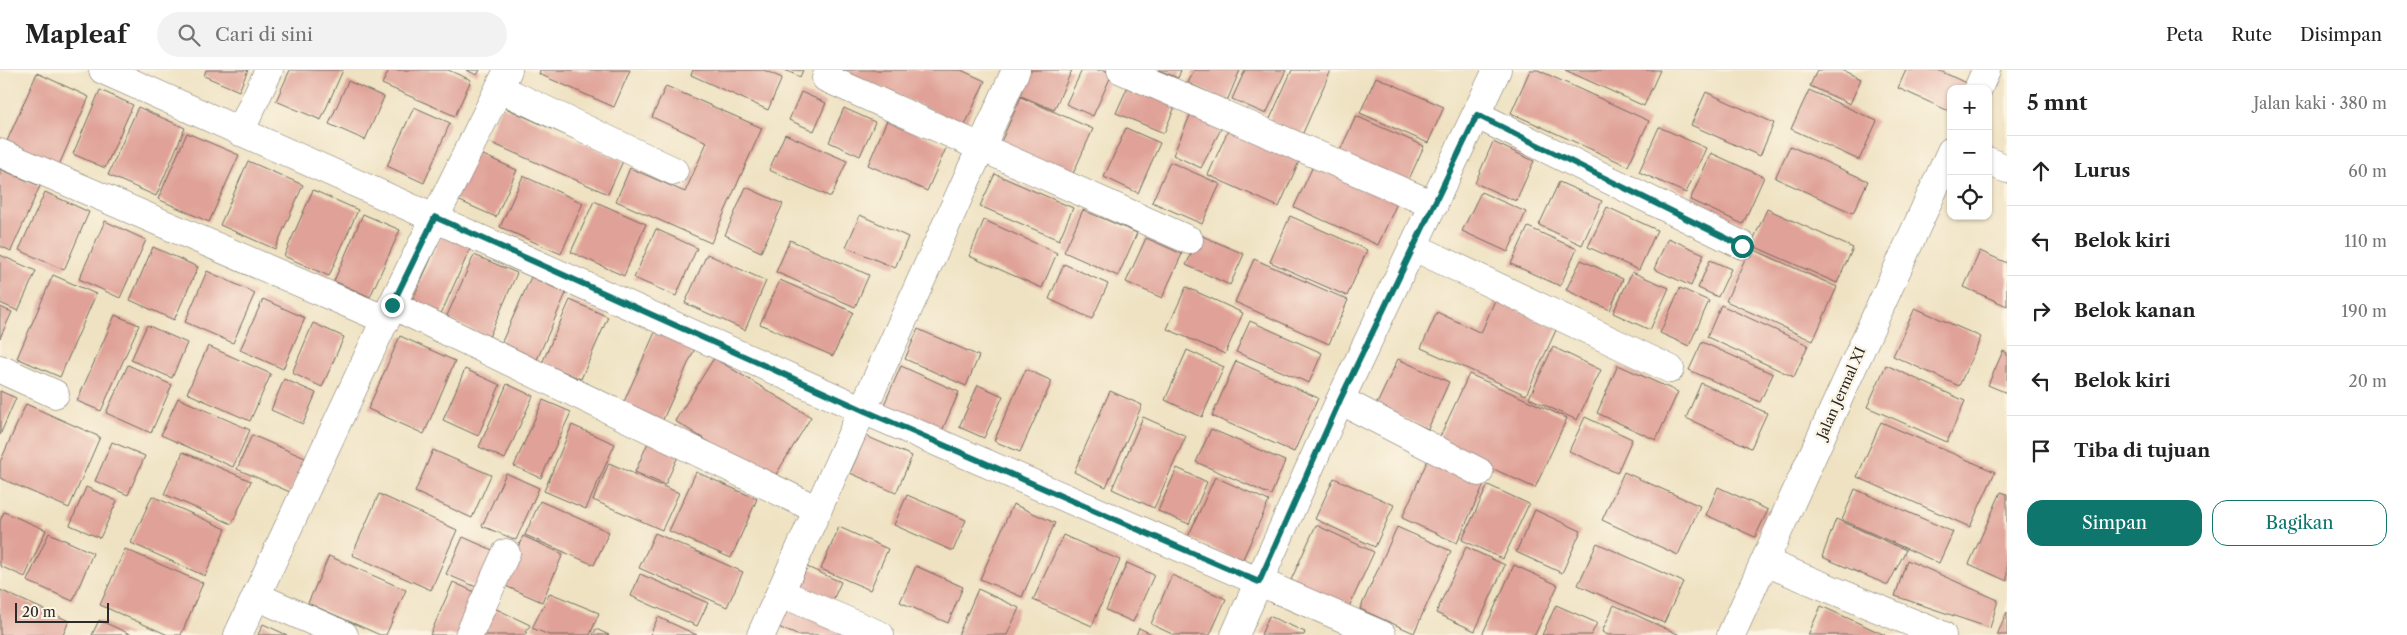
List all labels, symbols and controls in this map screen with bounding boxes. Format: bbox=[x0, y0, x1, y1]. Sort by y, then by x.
search box bbox=[157, 12, 507, 57]
text: Mapleaf bbox=[25, 20, 127, 49]
icon: search bbox=[175, 21, 203, 49]
text: Cari di sini bbox=[215, 23, 313, 46]
text: Peta bbox=[2166, 24, 2203, 46]
text: Rute bbox=[2231, 24, 2272, 46]
text: Disimpan bbox=[2300, 24, 2382, 46]
map controls bbox=[1947, 85, 1992, 220]
button: + bbox=[1947, 85, 1992, 130]
text: 5 mnt bbox=[2027, 90, 2088, 115]
text: Jalan kaki · 380 m bbox=[2254, 93, 2387, 113]
button: − bbox=[1947, 130, 1992, 175]
icon: ahead bbox=[2027, 157, 2055, 185]
text: Lurus bbox=[2074, 159, 2130, 182]
text: 60 m bbox=[2348, 161, 2387, 181]
button: locate bbox=[1947, 175, 1992, 220]
icon: left bbox=[2027, 227, 2055, 255]
text: Belok kiri bbox=[2074, 229, 2171, 252]
text: 110 m bbox=[2344, 231, 2387, 251]
route start bbox=[1731, 235, 1754, 258]
route end bbox=[381, 294, 404, 317]
icon: right bbox=[2027, 297, 2055, 325]
text: Belok kanan bbox=[2074, 299, 2196, 322]
text: 190 m bbox=[2342, 301, 2387, 321]
street label: Jalan Jermal XI bbox=[1812, 344, 1869, 444]
icon: left bbox=[2027, 367, 2055, 395]
text: Belok kiri bbox=[2074, 369, 2171, 392]
text: 20 m bbox=[2348, 371, 2387, 391]
icon: arrive bbox=[2027, 437, 2055, 465]
text: Tiba di tujuan bbox=[2074, 439, 2210, 462]
button: Simpan bbox=[2027, 500, 2202, 546]
button: Bagikan bbox=[2212, 500, 2387, 546]
scale bar bbox=[15, 600, 109, 623]
text: 20 m bbox=[22, 603, 56, 621]

